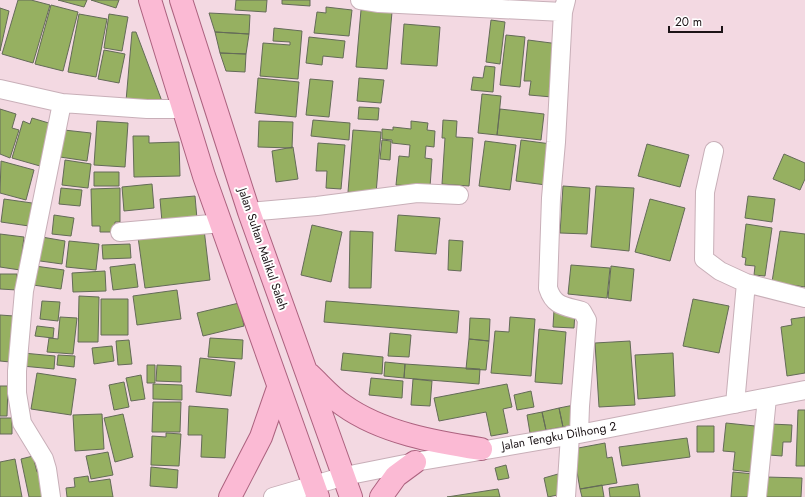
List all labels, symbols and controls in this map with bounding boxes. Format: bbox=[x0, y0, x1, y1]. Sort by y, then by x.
scale bar bbox=[669, 8, 722, 34]
text: 20 m bbox=[675, 13, 702, 31]
street label: Jalan Sultan Malikul Saleh bbox=[233, 184, 292, 312]
street label: Jalan Tengku Dilhong 2 bbox=[498, 417, 618, 455]

